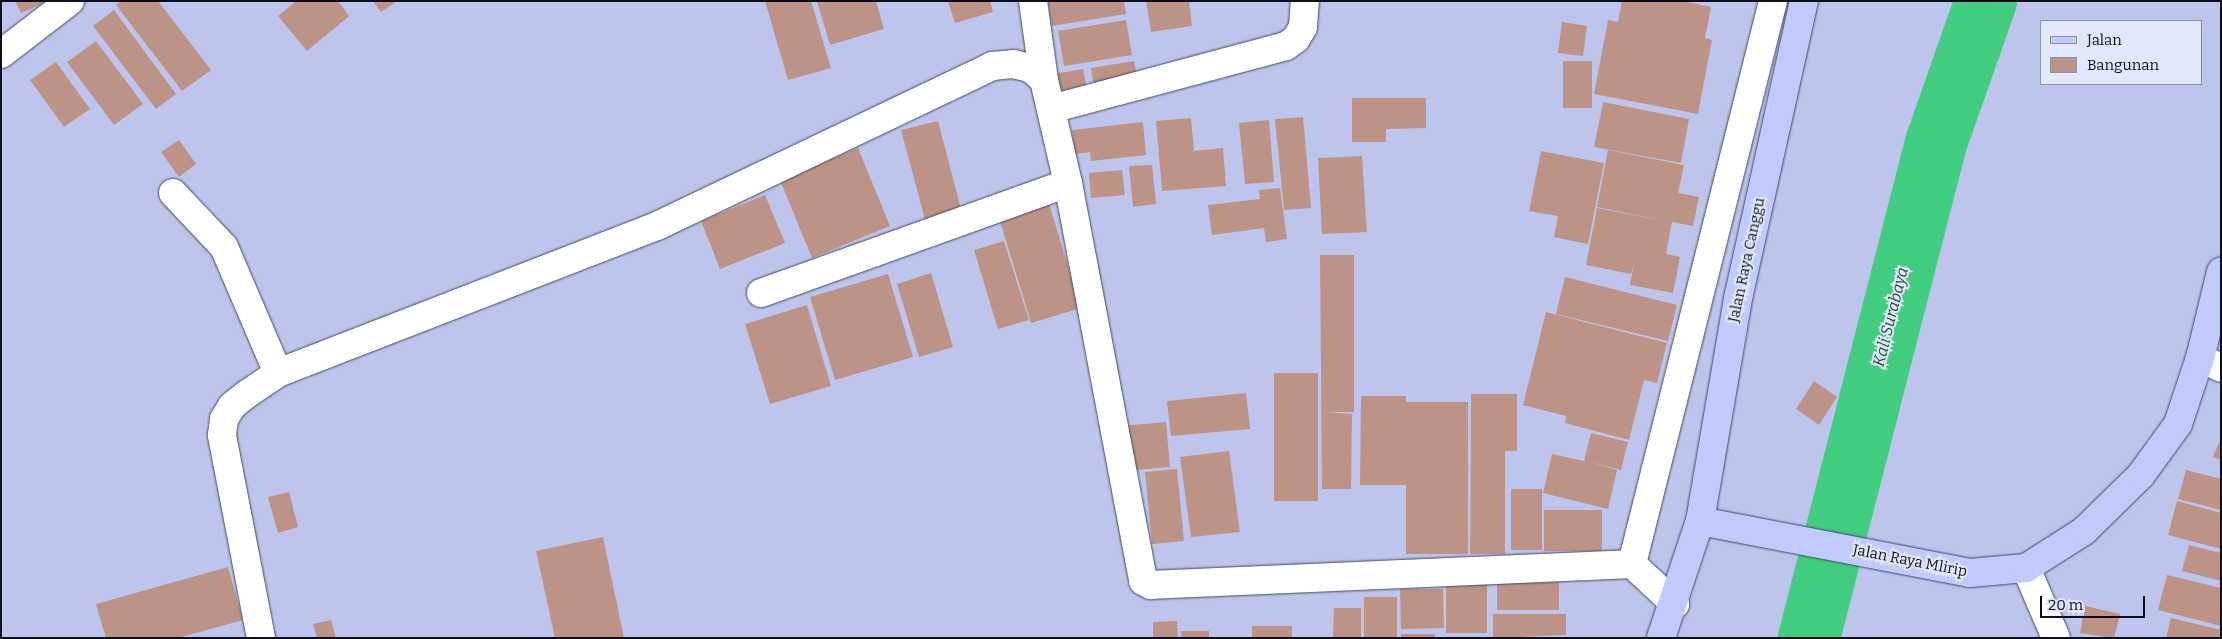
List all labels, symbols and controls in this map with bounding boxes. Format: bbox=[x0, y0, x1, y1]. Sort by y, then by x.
legend bbox=[2040, 20, 2202, 85]
text: Jalan bbox=[2087, 31, 2122, 49]
text: Bangunan bbox=[2087, 56, 2159, 74]
street label: Jalan Raya Canggu bbox=[1725, 196, 1769, 324]
water label: Kali Surabaya bbox=[1869, 265, 1913, 369]
street label: Jalan Raya Mlirip bbox=[1851, 541, 1969, 581]
scale bar bbox=[2042, 586, 2147, 618]
text: 20 m bbox=[2048, 596, 2083, 614]

